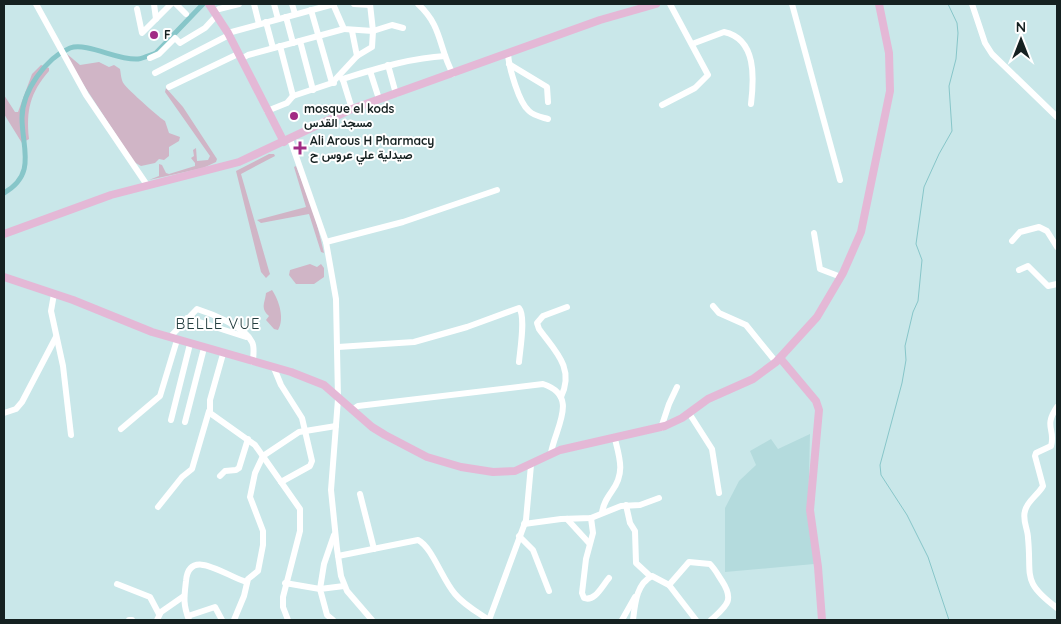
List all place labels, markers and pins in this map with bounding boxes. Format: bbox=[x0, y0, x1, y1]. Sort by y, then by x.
place label: F bbox=[164, 27, 171, 42]
marker: F bbox=[148, 29, 160, 41]
place label: mosque el kods مسجد القدس bbox=[304, 101, 395, 130]
marker: mosque el kods مسجد القدس bbox=[288, 110, 300, 122]
place label: Ali Arous H Pharmacy صيدلية علي عروس ح bbox=[310, 133, 434, 165]
marker: Ali Arous H Pharmacy صيدلية علي عروس ح bbox=[294, 142, 306, 154]

